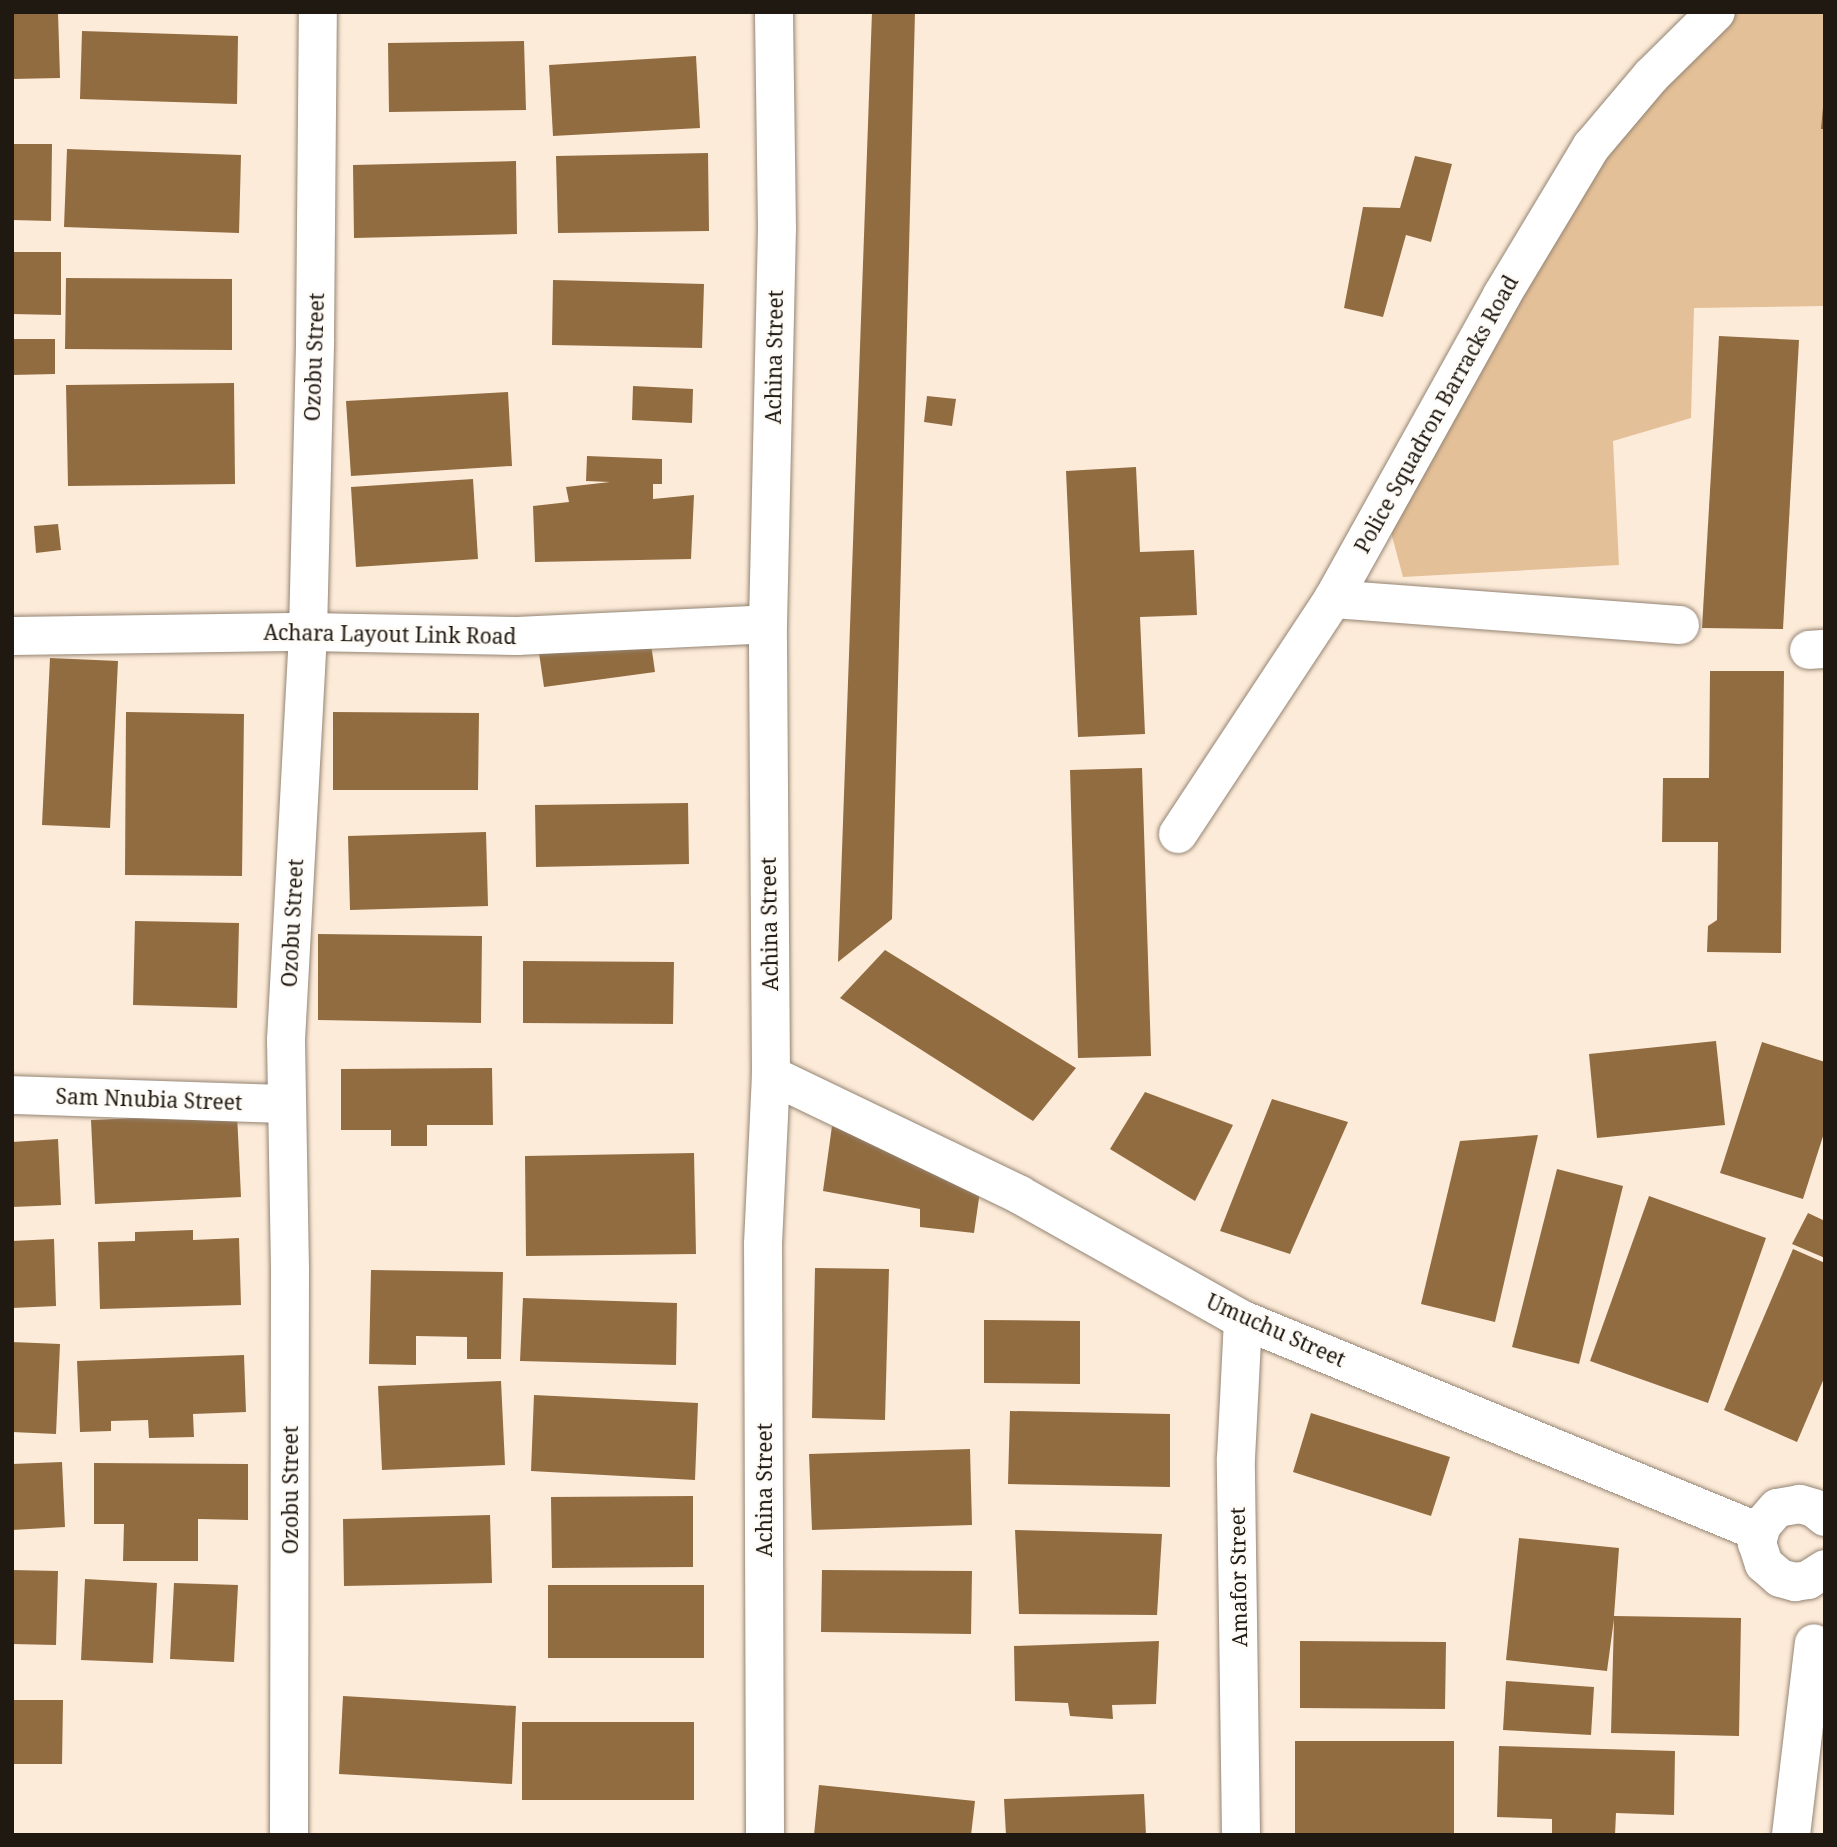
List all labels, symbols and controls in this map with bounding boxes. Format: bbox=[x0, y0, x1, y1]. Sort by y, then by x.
street label: Police Squadron Barracks Road bbox=[1349, 271, 1523, 557]
street label: Achina Street bbox=[760, 290, 788, 424]
street label: Ozobu Street bbox=[299, 292, 329, 422]
street label: Achara Layout Link Road bbox=[263, 619, 517, 649]
street label: Achina Street bbox=[755, 857, 783, 991]
street label: Ozobu Street bbox=[276, 858, 308, 988]
street label: Sam Nnubia Street bbox=[55, 1083, 243, 1115]
street label: Umuchu Street bbox=[1203, 1288, 1349, 1372]
street label: Achina Street bbox=[751, 1423, 777, 1557]
street label: Ozobu Street bbox=[277, 1426, 303, 1554]
street label: Amafor Street bbox=[1224, 1507, 1252, 1647]

